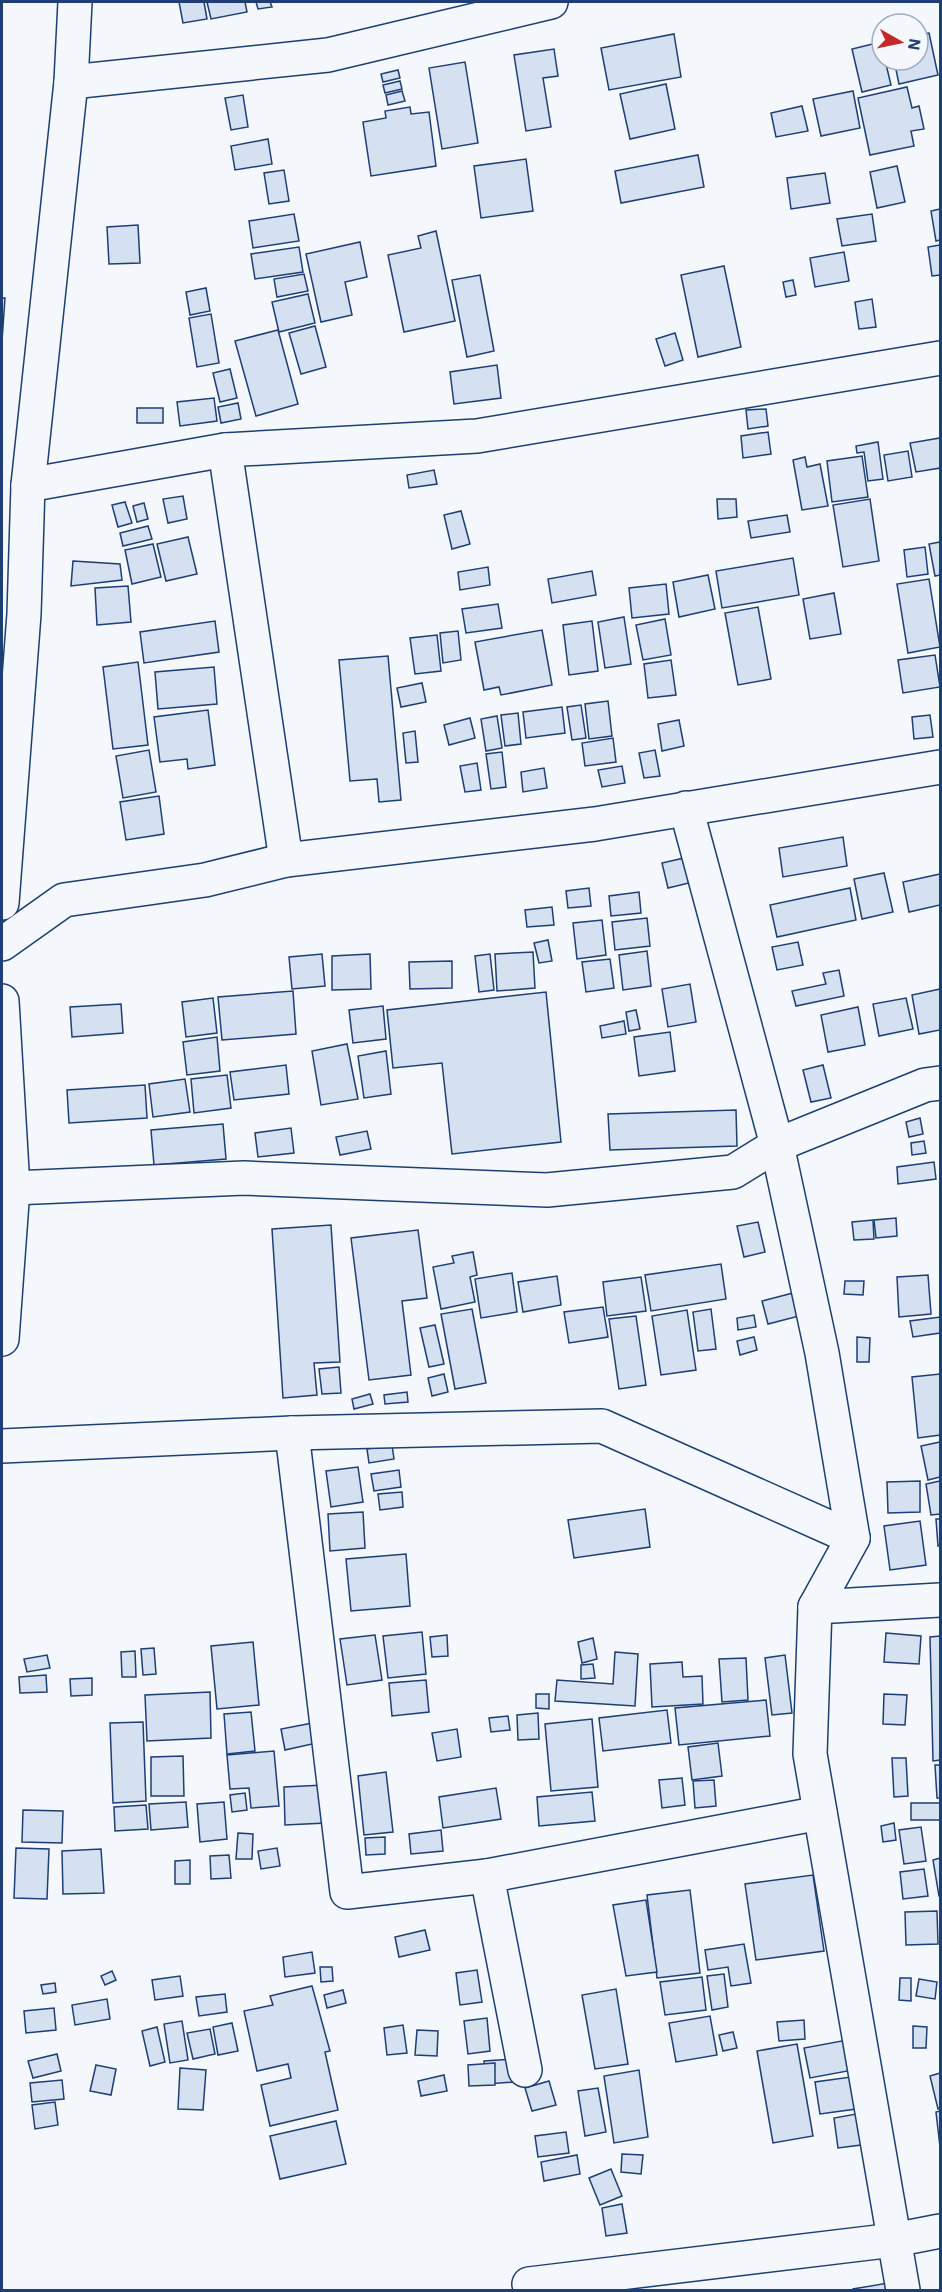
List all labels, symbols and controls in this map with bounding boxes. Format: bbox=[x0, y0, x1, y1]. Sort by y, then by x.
north arrow bbox=[870, 12, 930, 72]
text: N bbox=[904, 37, 926, 52]

